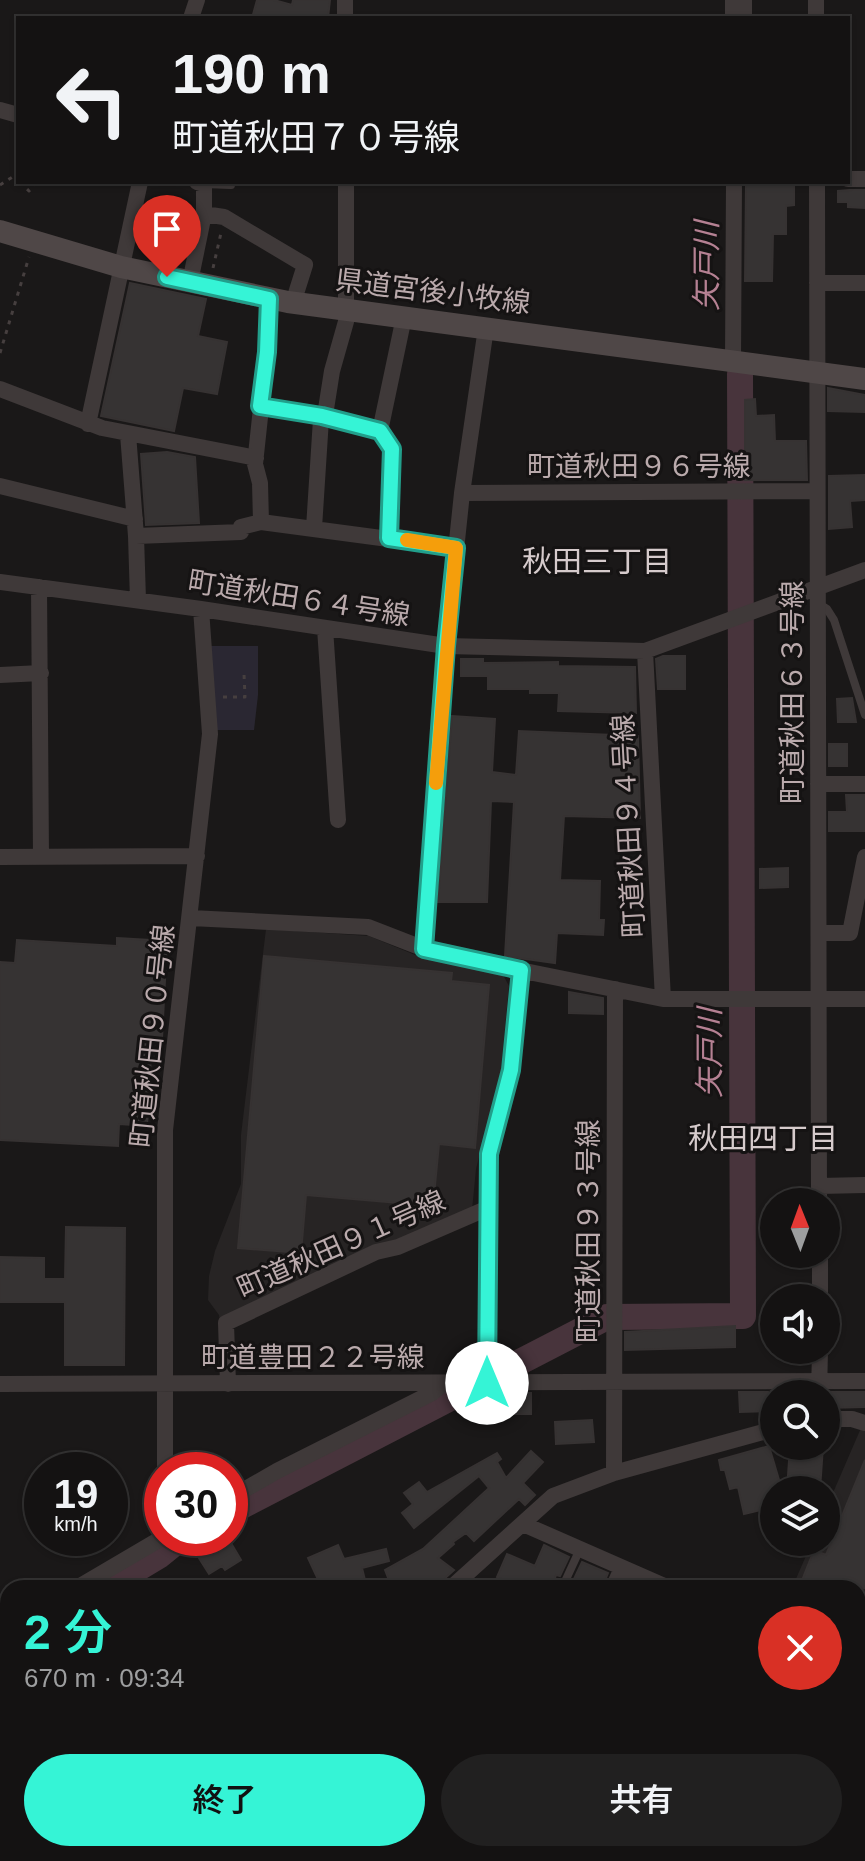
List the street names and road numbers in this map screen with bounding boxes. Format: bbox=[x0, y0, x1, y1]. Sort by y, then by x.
street label: 県道宮後小牧線 bbox=[334, 264, 532, 319]
street label: 町道秋田９６号線 bbox=[527, 451, 751, 482]
street label: 町道秋田６４号線 bbox=[186, 566, 412, 631]
street label: 町道秋田６３号線 bbox=[777, 580, 808, 804]
street label: 町道秋田９４号線 bbox=[607, 713, 650, 939]
street label: 町道秋田９０号線 bbox=[125, 923, 180, 1149]
street label: 町道秋田９３号線 bbox=[573, 1119, 604, 1343]
street label: 町道秋田９１号線 bbox=[233, 1185, 450, 1304]
street label: 町道豊田２２号線 bbox=[201, 1342, 425, 1373]

